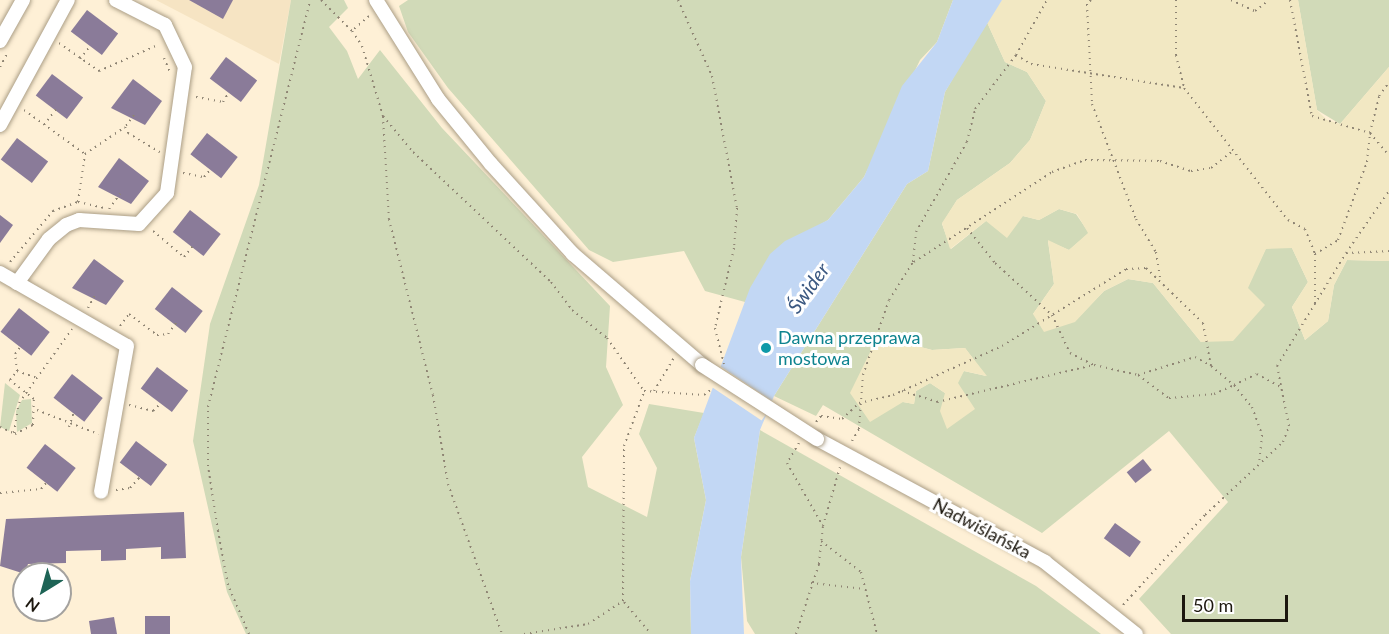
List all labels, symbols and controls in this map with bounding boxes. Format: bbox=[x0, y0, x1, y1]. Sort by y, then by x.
water label: Świder bbox=[782, 258, 834, 318]
place label: Dawna przeprawa mostowa bbox=[778, 327, 921, 370]
marker: Dawna przeprawa mostowa bbox=[759, 341, 773, 355]
street label: Nadwiślańska bbox=[929, 493, 1035, 563]
north arrow bbox=[12, 562, 72, 622]
scale bar bbox=[1185, 583, 1292, 621]
text: N bbox=[21, 594, 43, 616]
text: 50 m bbox=[1193, 594, 1233, 616]

